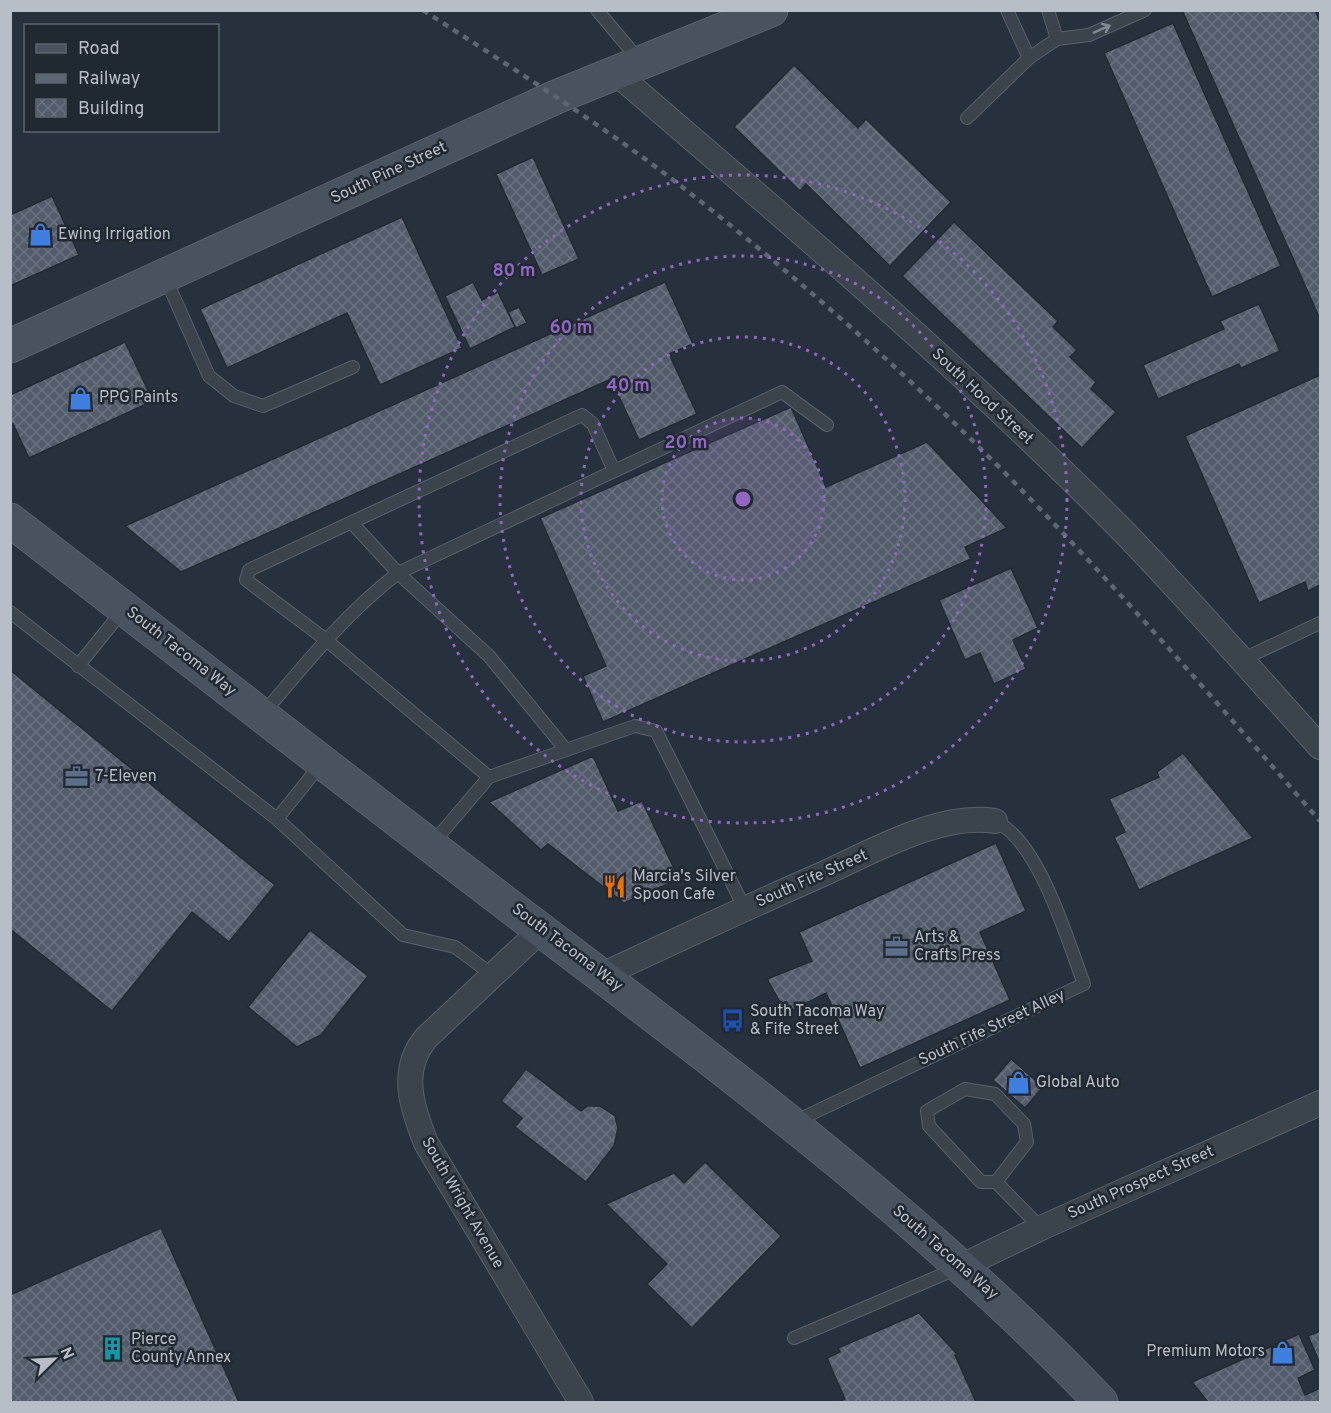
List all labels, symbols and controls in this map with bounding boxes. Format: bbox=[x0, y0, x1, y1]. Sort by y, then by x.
one-way arrow bbox=[1093, 23, 1111, 34]
legend bbox=[24, 24, 219, 132]
text: Road bbox=[78, 38, 120, 61]
text: Railway bbox=[78, 68, 140, 91]
text: Building bbox=[78, 98, 144, 121]
street label: South Pine Street bbox=[328, 137, 450, 209]
shop icon: Ewing Irrigation bbox=[27, 222, 53, 248]
place label: Ewing Irrigation bbox=[58, 225, 171, 245]
text: 80 m bbox=[492, 260, 536, 283]
text: 60 m bbox=[549, 317, 593, 340]
street label: South Hood Street bbox=[927, 345, 1037, 449]
text: 40 m bbox=[606, 375, 650, 398]
shop icon: PPG Paints bbox=[68, 385, 94, 411]
place label: PPG Paints bbox=[99, 388, 178, 408]
text: 20 m bbox=[664, 432, 708, 455]
centre of rings bbox=[733, 489, 753, 509]
street label: South Tacoma Way bbox=[122, 603, 240, 701]
office icon: 7-Eleven bbox=[64, 764, 90, 790]
place label: 7-Eleven bbox=[95, 767, 157, 787]
street label: South Fife Street bbox=[753, 845, 871, 913]
place label: Marcia's Silver Spoon Cafe bbox=[633, 867, 736, 905]
restaurant icon: Marcia's Silver Spoon Cafe bbox=[602, 873, 628, 899]
street label: South Tacoma Way bbox=[507, 900, 627, 996]
place label: Arts & Crafts Press bbox=[914, 928, 1001, 966]
office icon: Arts & Crafts Press bbox=[883, 934, 909, 960]
street label: South Fife Street Alley bbox=[916, 985, 1068, 1071]
place label: South Tacoma Way & Fife Street bbox=[750, 1002, 884, 1040]
bus stop icon: South Tacoma Way & Fife Street bbox=[719, 1008, 745, 1034]
shop icon: Global Auto bbox=[1005, 1070, 1031, 1096]
place label: Global Auto bbox=[1036, 1073, 1120, 1093]
street label: South Wright Avenue bbox=[416, 1134, 508, 1272]
street label: South Prospect Street bbox=[1065, 1142, 1217, 1224]
street label: South Tacoma Way bbox=[888, 1201, 1002, 1305]
north arrow bbox=[24, 1329, 84, 1389]
place label: Pierce County Annex bbox=[131, 1330, 231, 1368]
building icon: Pierce County Annex bbox=[100, 1336, 126, 1362]
shop icon: Premium Motors bbox=[1270, 1339, 1296, 1365]
place label: Premium Motors bbox=[1146, 1342, 1265, 1362]
text: N bbox=[54, 1344, 77, 1363]

